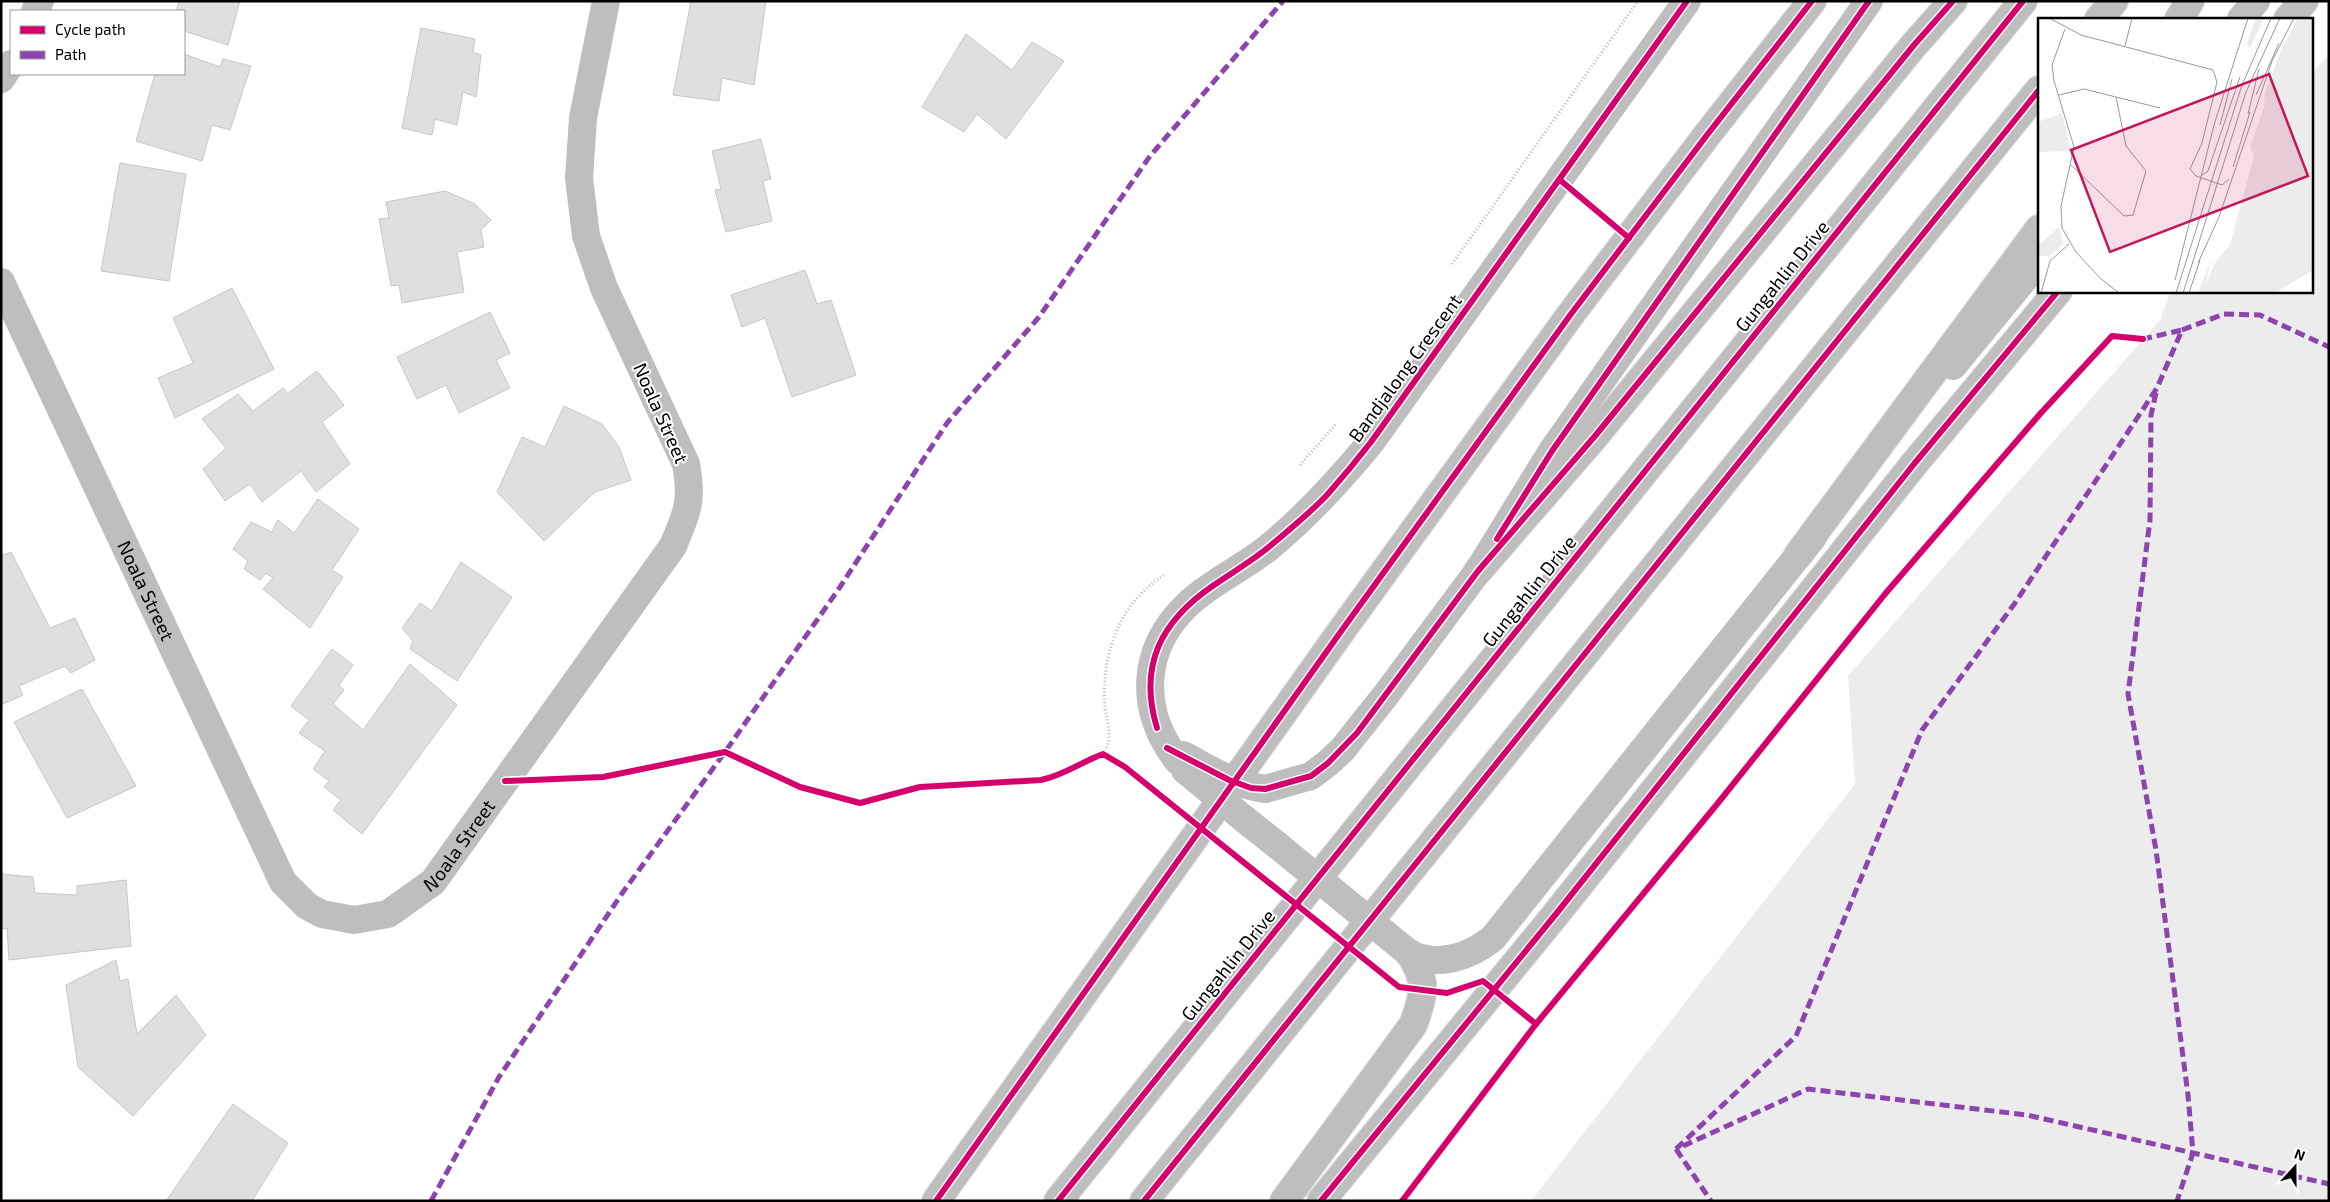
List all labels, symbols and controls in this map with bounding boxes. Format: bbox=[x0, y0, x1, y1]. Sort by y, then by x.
legend bbox=[10, 10, 185, 75]
inset map bbox=[2038, 18, 2312, 292]
text: Cycle path bbox=[55, 20, 126, 38]
text: Path bbox=[55, 45, 86, 63]
street label: Gungahlin Drive bbox=[1730, 215, 1834, 336]
street label: Bandjalong Crescent bbox=[1343, 289, 1466, 446]
street label: Noala Street bbox=[629, 359, 694, 467]
street label: Gungahlin Drive bbox=[1477, 530, 1581, 651]
street label: Noala Street bbox=[113, 537, 180, 644]
street label: Noala Street bbox=[419, 795, 499, 896]
street label: Gungahlin Drive bbox=[1176, 904, 1280, 1025]
north arrow bbox=[2270, 1142, 2320, 1192]
text: N bbox=[2292, 1145, 2308, 1164]

